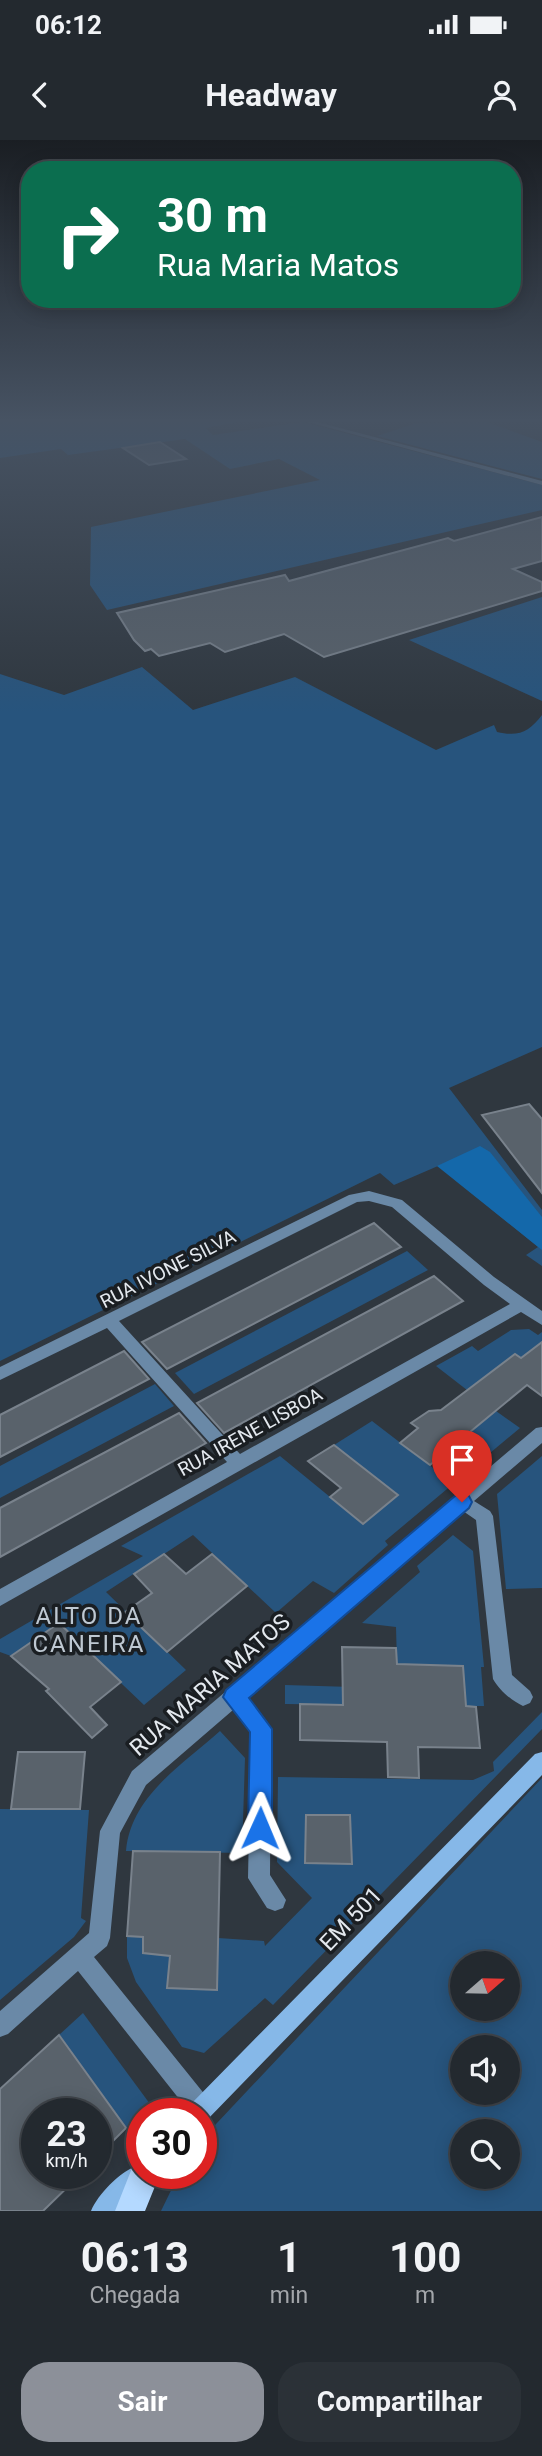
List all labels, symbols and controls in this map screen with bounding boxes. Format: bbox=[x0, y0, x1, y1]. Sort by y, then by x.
text: 06:12 bbox=[35, 10, 102, 40]
icon: back bbox=[21, 76, 59, 114]
text: Headway bbox=[205, 76, 337, 114]
icon: person bbox=[483, 76, 521, 114]
text: 30 m bbox=[157, 187, 268, 244]
icon: right bbox=[42, 189, 133, 280]
text: Rua Maria Matos bbox=[157, 246, 399, 284]
street label: RUA IVONE SILVA bbox=[96, 1225, 240, 1313]
street label: RUA IRENE LISBOA bbox=[174, 1383, 327, 1481]
pin bbox=[432, 1430, 492, 1502]
icon: arrive bbox=[443, 1441, 481, 1479]
district label: ALTO DA CANEIRA bbox=[32, 1602, 146, 1658]
street label: RUA MARIA MATOS bbox=[125, 1608, 295, 1762]
position arrow bbox=[223, 1791, 297, 1865]
street label: EM 501 bbox=[314, 1882, 388, 1956]
north arrow bbox=[450, 1951, 520, 2021]
map controls bbox=[450, 1951, 520, 2189]
button: sound bbox=[450, 2035, 520, 2105]
speed limit sign: 30 bbox=[126, 2098, 217, 2189]
text: 23 bbox=[46, 2114, 87, 2155]
button: search bbox=[450, 2119, 520, 2189]
text: km/h bbox=[45, 2150, 88, 2171]
text: 06:13 bbox=[81, 2233, 189, 2282]
text: 1 bbox=[277, 2233, 301, 2282]
text: 100 bbox=[389, 2233, 461, 2282]
text: Chegada bbox=[89, 2282, 180, 2309]
text: min bbox=[270, 2282, 308, 2309]
text: m bbox=[415, 2282, 435, 2309]
button: Sair bbox=[21, 2362, 264, 2442]
button: Compartilhar bbox=[278, 2362, 521, 2442]

